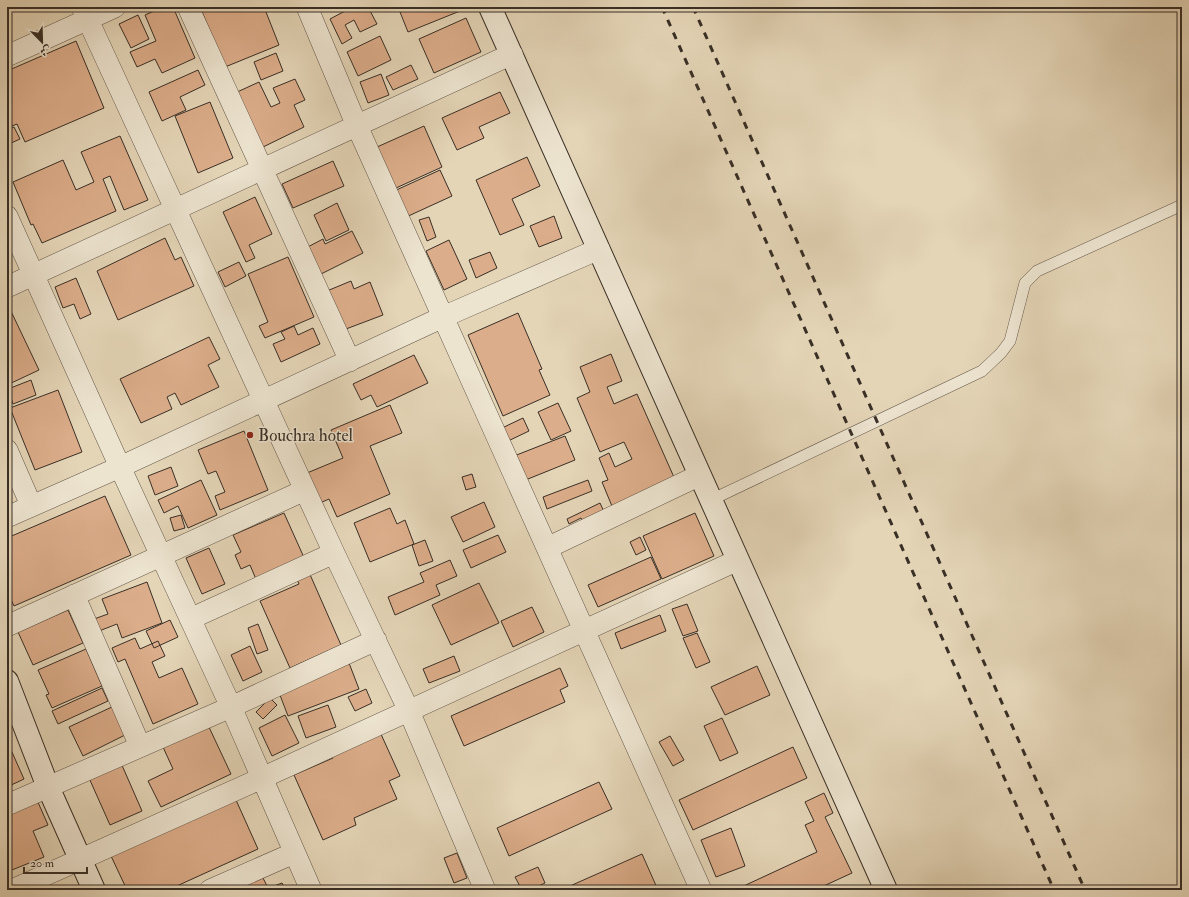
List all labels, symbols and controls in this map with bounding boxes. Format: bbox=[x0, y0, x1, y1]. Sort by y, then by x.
north arrow bbox=[22, 22, 62, 62]
text: ش bbox=[38, 43, 53, 59]
place label: Bouchra hotel bbox=[258, 425, 354, 446]
marker: Bouchra hotel bbox=[245, 430, 255, 440]
scale bar bbox=[24, 849, 87, 875]
text: 20 m bbox=[30, 856, 55, 871]

